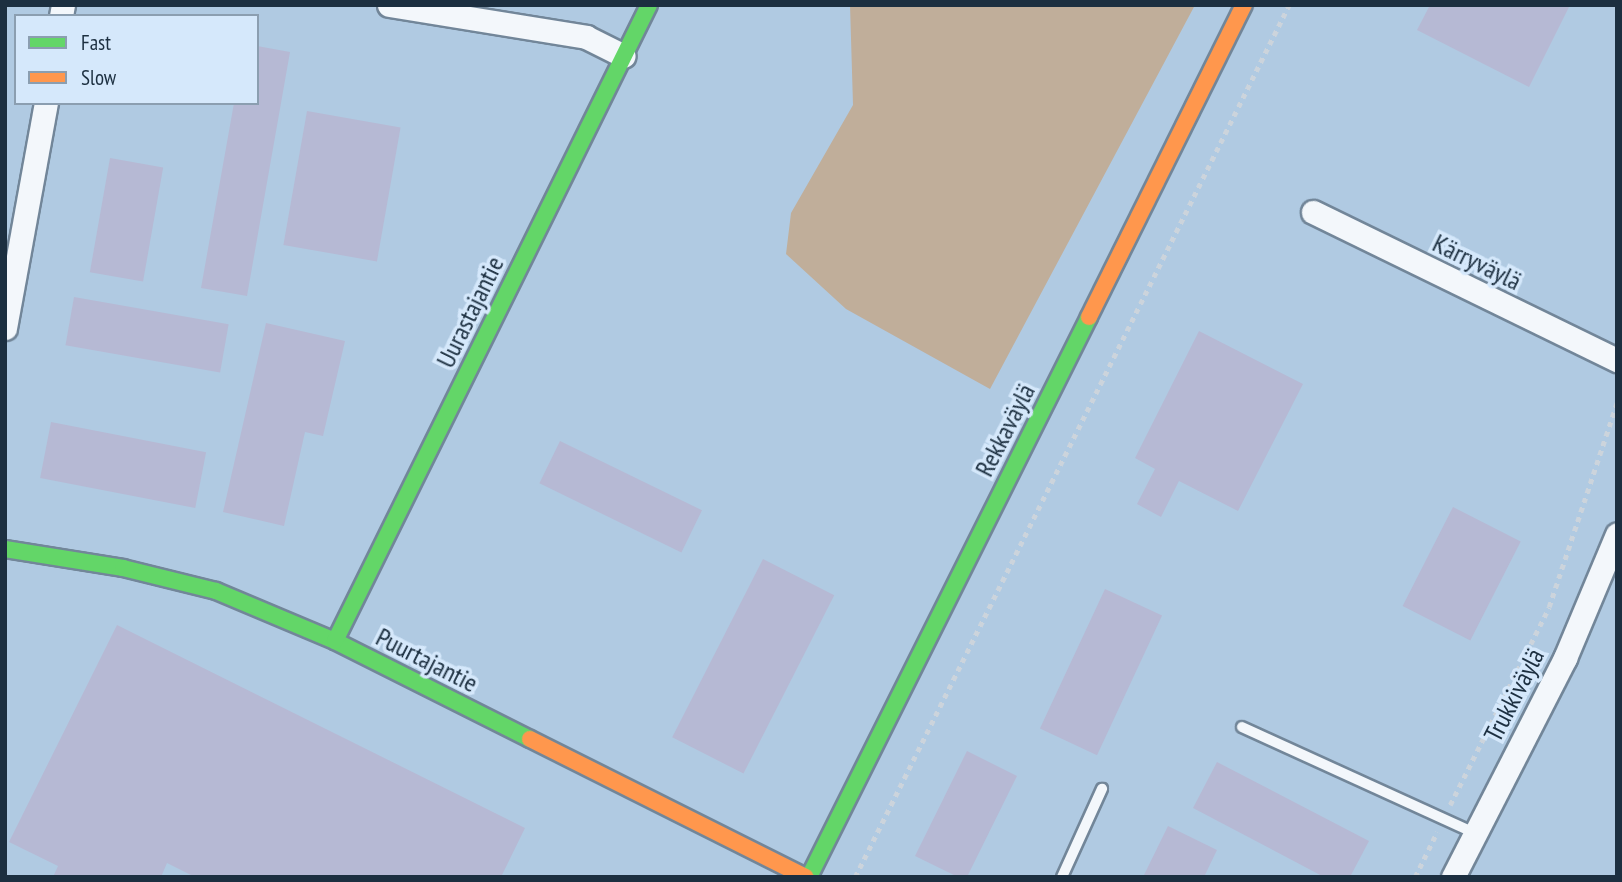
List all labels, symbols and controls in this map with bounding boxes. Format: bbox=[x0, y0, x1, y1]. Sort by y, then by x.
legend bbox=[14, 14, 259, 105]
text: Fast bbox=[81, 29, 111, 56]
text: Slow bbox=[81, 64, 116, 91]
street label: Kärryväylä bbox=[1428, 227, 1526, 297]
street label: Uurastajantie bbox=[430, 251, 510, 373]
street label: Rekkaväylä bbox=[969, 379, 1041, 481]
street label: Puurtajantie bbox=[371, 621, 483, 699]
street label: Trukkiväylä bbox=[1477, 643, 1551, 747]

